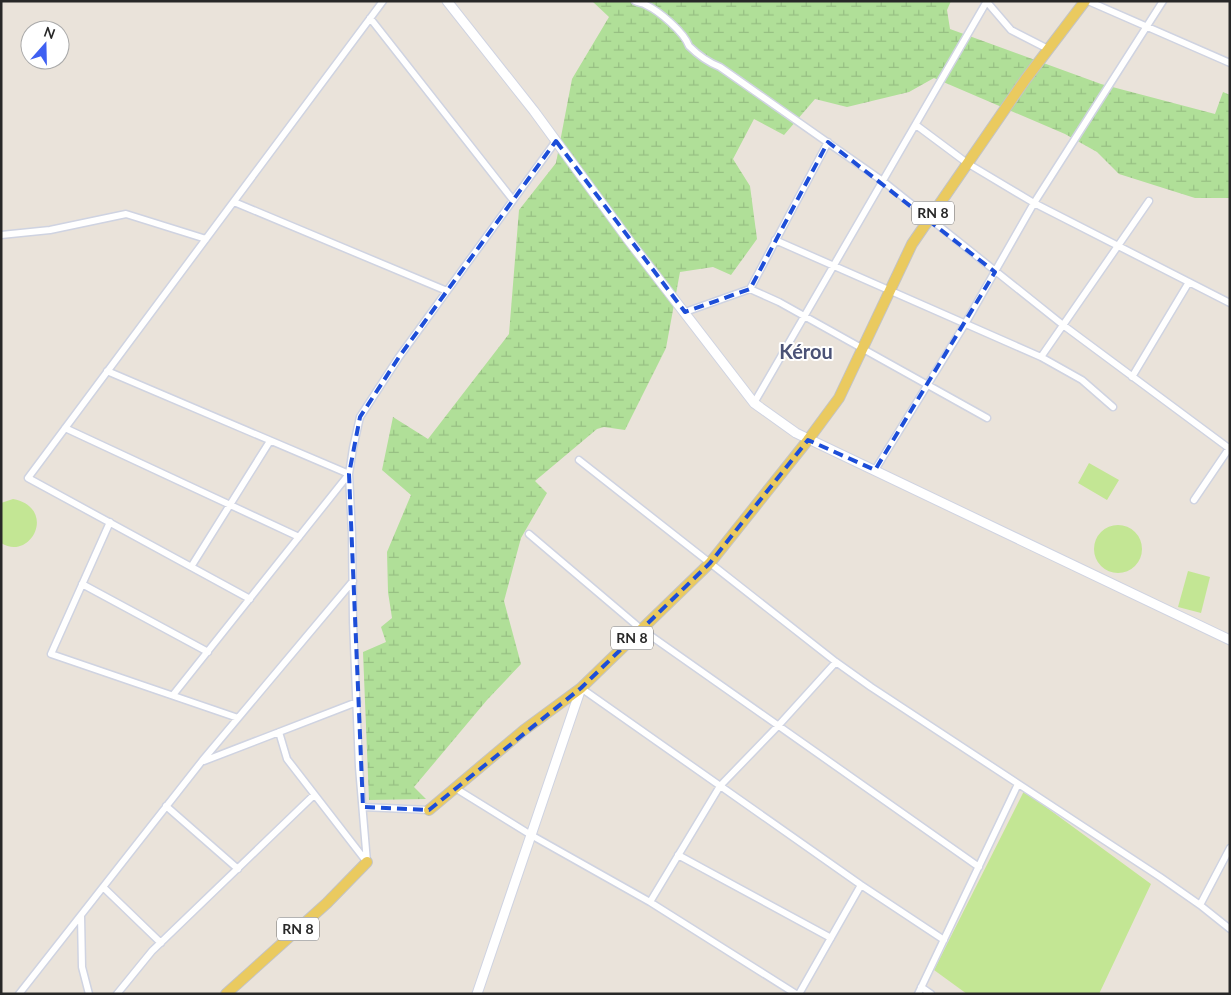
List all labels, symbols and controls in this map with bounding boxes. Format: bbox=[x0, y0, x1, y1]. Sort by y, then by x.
north arrow bbox=[20, 20, 70, 70]
text: N bbox=[42, 22, 58, 42]
road number: RN 8 bbox=[912, 202, 954, 224]
district label: Kérou bbox=[779, 339, 833, 363]
road number: RN 8 bbox=[611, 626, 653, 650]
road number: RN 8 bbox=[277, 918, 319, 941]

